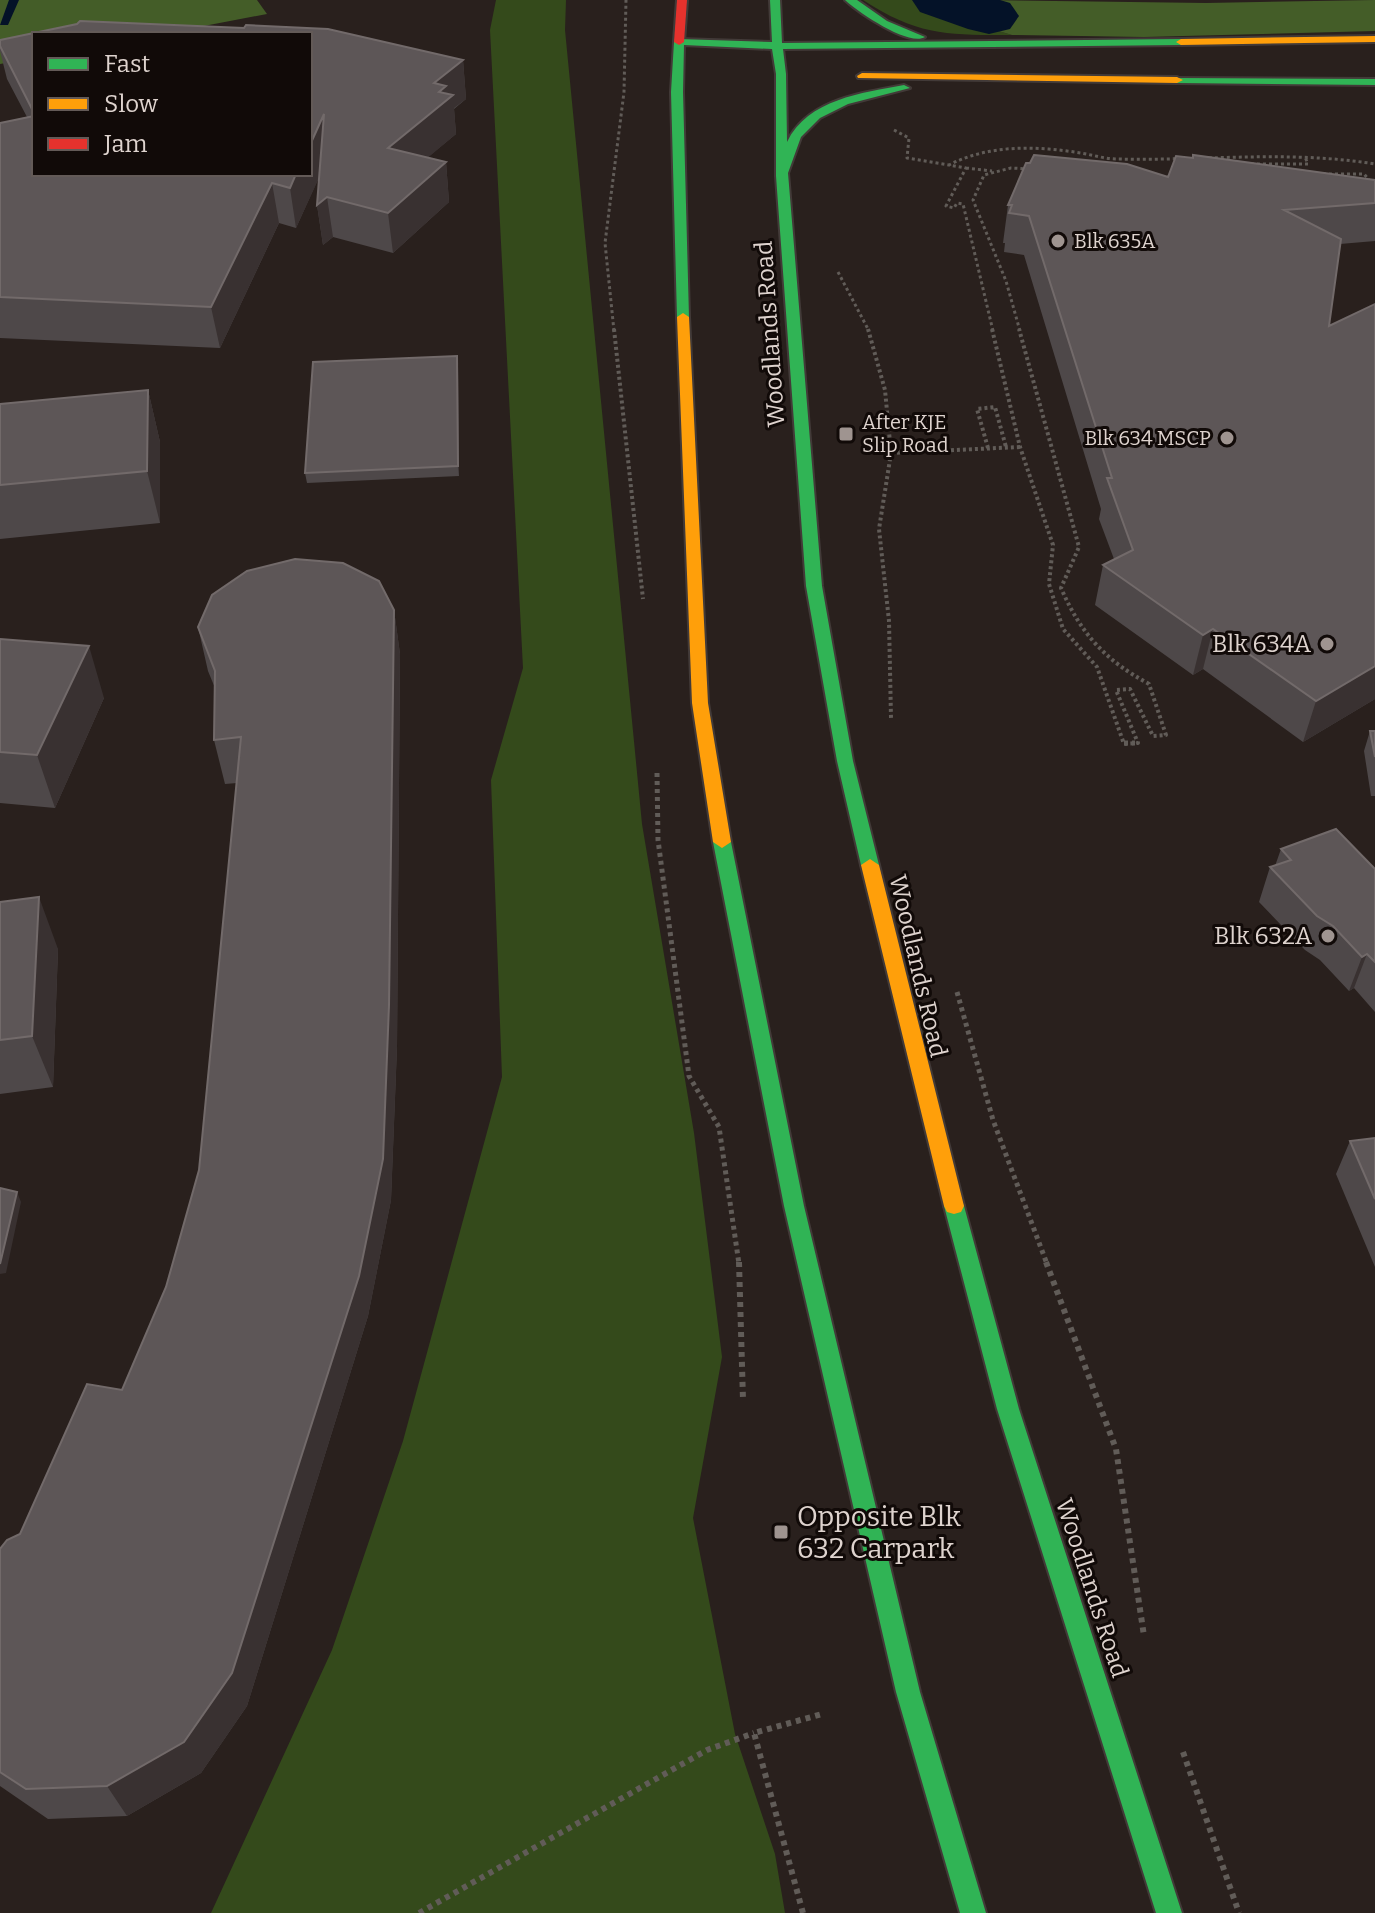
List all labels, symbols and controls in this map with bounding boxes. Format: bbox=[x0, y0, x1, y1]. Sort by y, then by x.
legend bbox=[32, 32, 312, 176]
text: Fast bbox=[104, 50, 150, 78]
text: Slow bbox=[104, 90, 159, 118]
text: Jam bbox=[103, 130, 148, 158]
place label: Blk 635A bbox=[1074, 229, 1156, 253]
marker: Blk 635A bbox=[1049, 232, 1067, 250]
street label: Woodlands Road bbox=[750, 240, 790, 428]
place label: After KJE Slip Road bbox=[862, 410, 949, 457]
marker: After KJE Slip Road bbox=[837, 425, 855, 443]
place label: Blk 634 MSCP bbox=[1084, 426, 1211, 450]
marker: Blk 634 MSCP bbox=[1218, 429, 1236, 447]
place label: Blk 634A bbox=[1212, 630, 1311, 658]
marker: Blk 634A bbox=[1318, 635, 1336, 653]
street label: Woodlands Road bbox=[883, 872, 953, 1060]
place label: Blk 632A bbox=[1214, 922, 1312, 950]
marker: Blk 632A bbox=[1319, 927, 1337, 945]
street label: Woodlands Road bbox=[1050, 1495, 1134, 1681]
place label: Opposite Blk 632 Carpark bbox=[797, 1500, 961, 1565]
marker: Opposite Blk 632 Carpark bbox=[772, 1523, 790, 1541]

